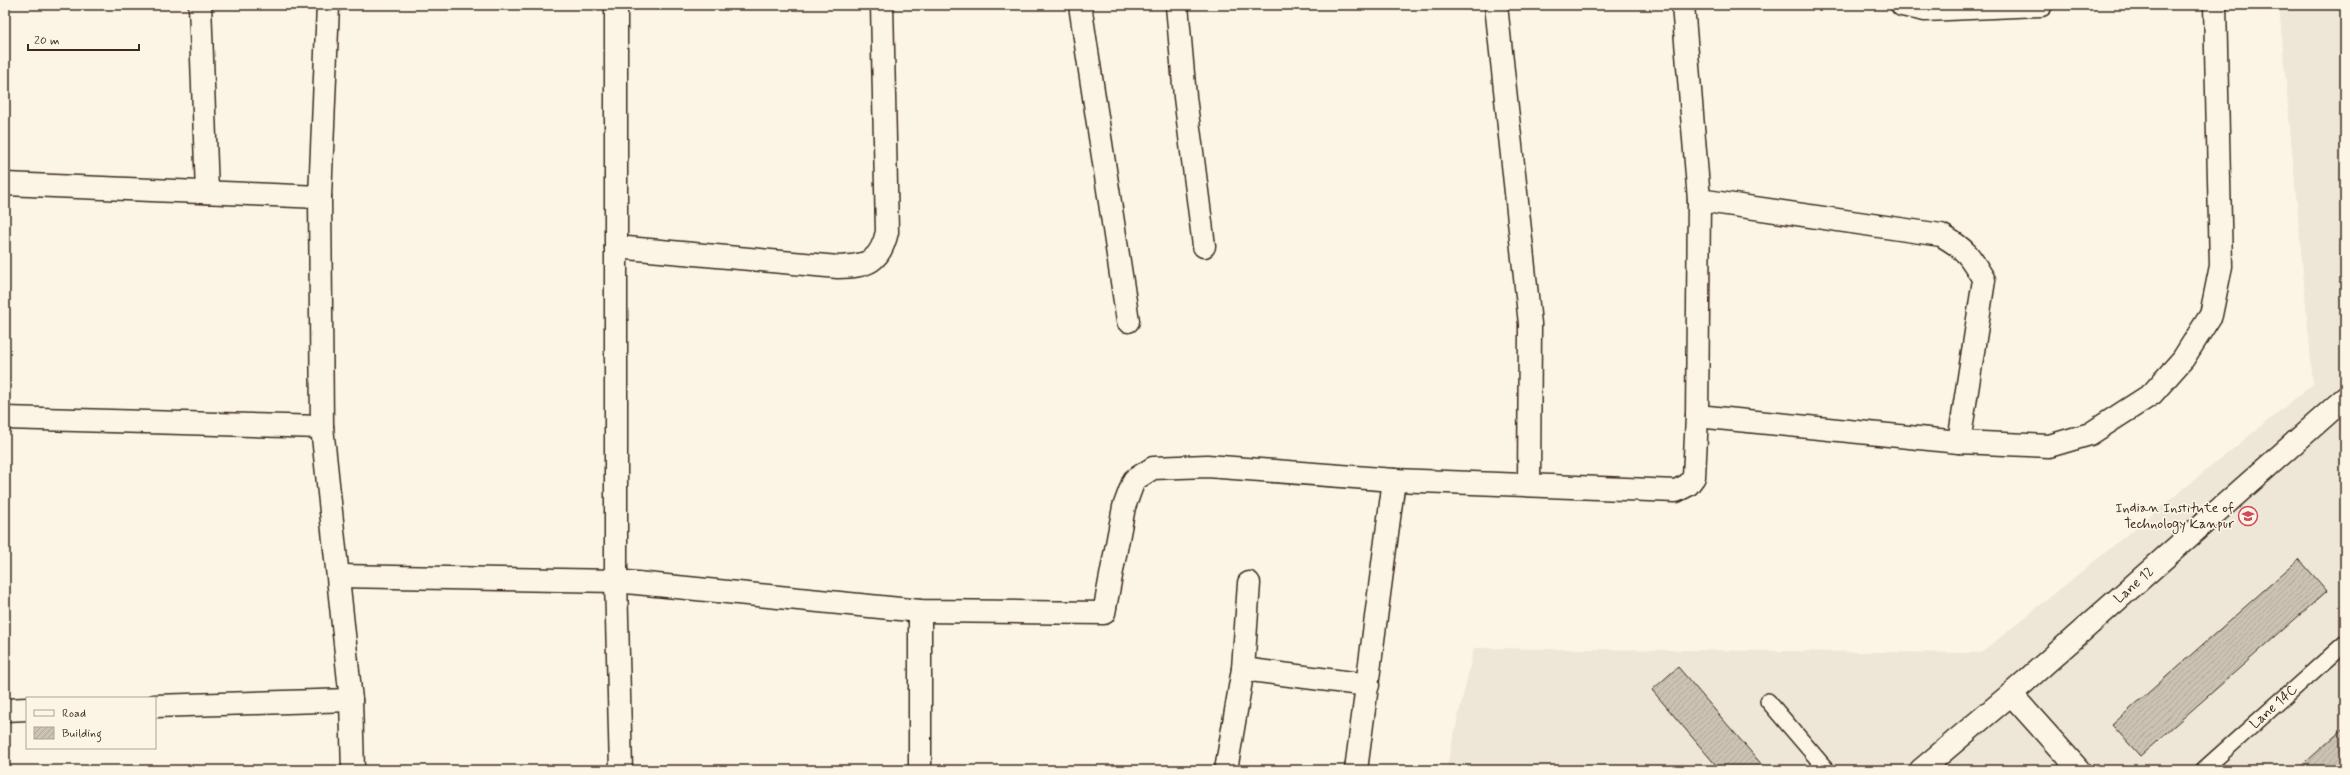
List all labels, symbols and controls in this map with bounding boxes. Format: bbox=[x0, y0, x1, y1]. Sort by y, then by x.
scale bar bbox=[28, 26, 139, 52]
text: 20 m bbox=[34, 33, 60, 49]
place label: Indian Institute of Technology Kanpur bbox=[2115, 499, 2234, 534]
school or university icon: Indian Institute of Technology Kanpur bbox=[2237, 505, 2259, 527]
street label: Lane 12 bbox=[2110, 563, 2158, 608]
street label: Lane 14C bbox=[2246, 680, 2302, 733]
legend bbox=[26, 697, 156, 749]
text: Road bbox=[62, 706, 86, 722]
text: Building bbox=[62, 726, 102, 743]

